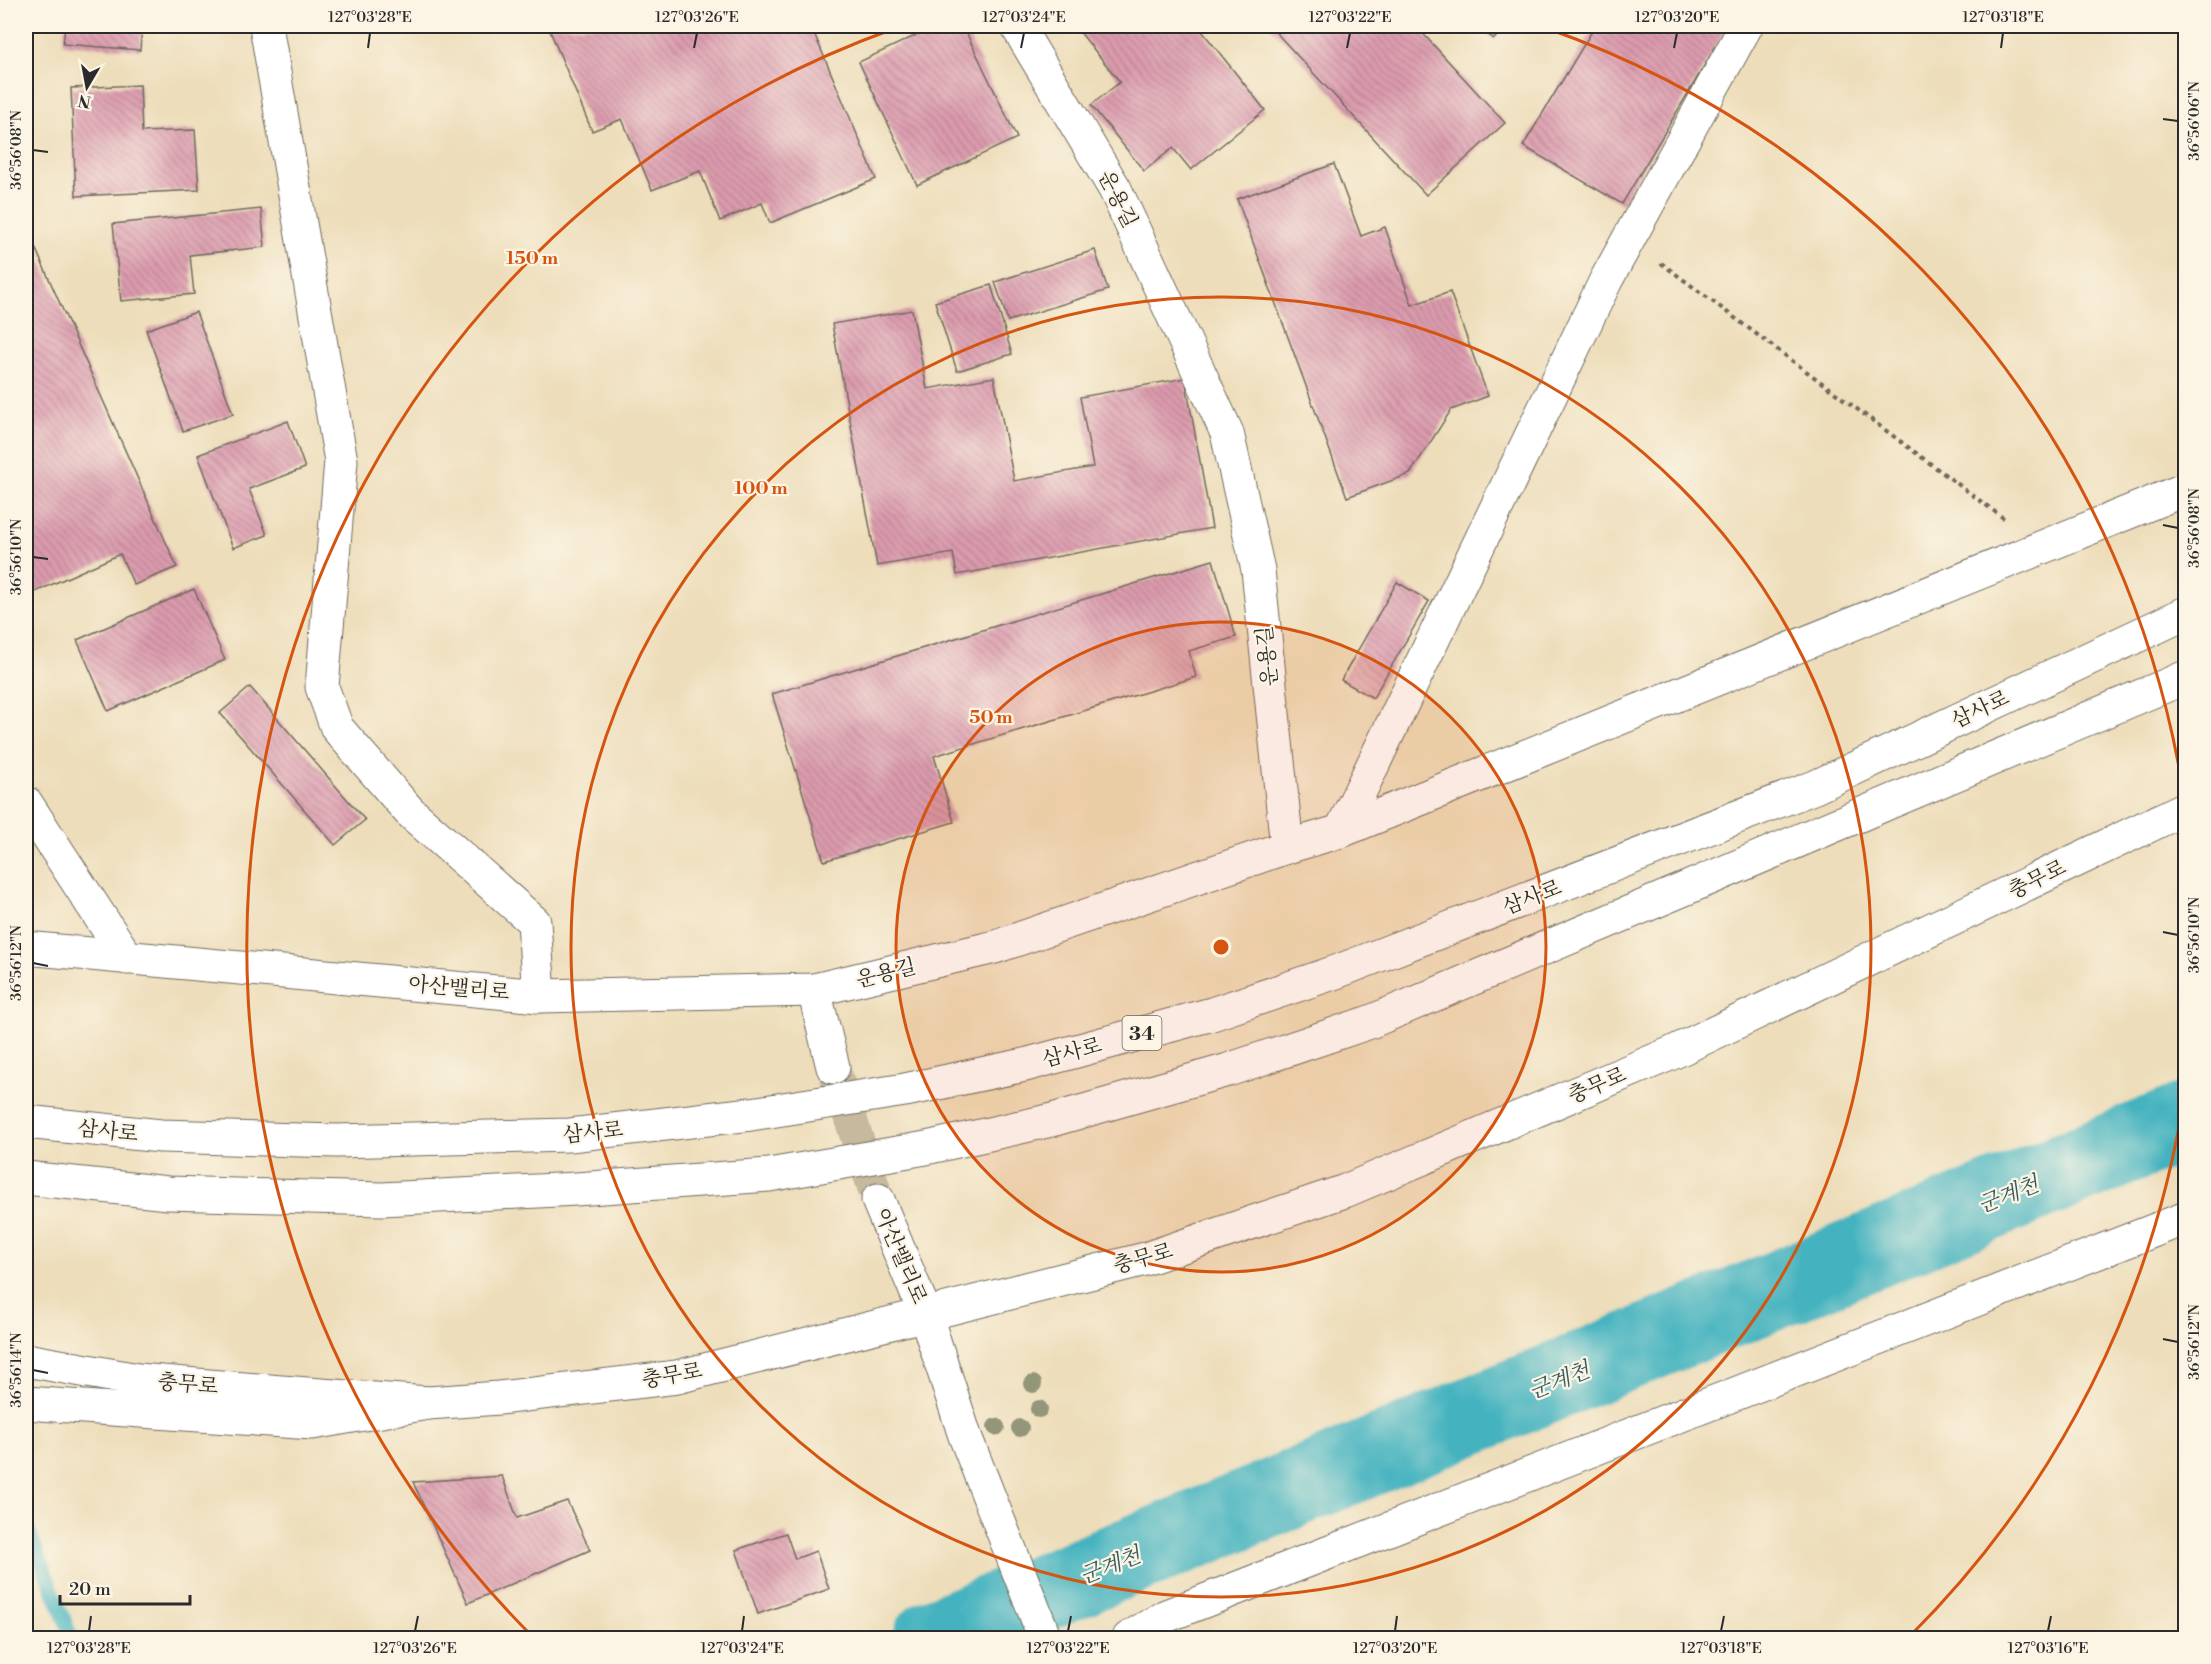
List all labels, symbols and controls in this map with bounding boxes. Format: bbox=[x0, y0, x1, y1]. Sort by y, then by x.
text: 127°03'28"E bbox=[328, 8, 412, 27]
text: 127°03'26"E bbox=[655, 8, 739, 27]
text: 127°03'24"E bbox=[982, 8, 1066, 27]
text: 127°03'22"E bbox=[1308, 8, 1392, 27]
text: 127°03'20"E bbox=[1635, 8, 1719, 27]
text: 127°03'18"E bbox=[1962, 8, 2044, 27]
north arrow bbox=[57, 57, 117, 117]
text: 36°56'06"N bbox=[2185, 81, 2204, 161]
text: N bbox=[76, 90, 93, 112]
text: 36°56'08"N bbox=[7, 110, 26, 190]
street label: 운용길 bbox=[1092, 166, 1143, 232]
text: 150 m bbox=[506, 247, 559, 270]
text: 100 m bbox=[734, 477, 788, 500]
text: 36°56'08"N bbox=[2185, 488, 2204, 568]
text: 36°56'10"N bbox=[7, 519, 26, 595]
street label: 운용길 bbox=[1252, 624, 1284, 688]
street label: 삼사로 bbox=[1947, 685, 2013, 735]
text: 50 m bbox=[969, 706, 1013, 729]
street label: 충무로 bbox=[2004, 855, 2070, 905]
street label: 삼사로 bbox=[1499, 875, 1565, 921]
text: 36°56'10"N bbox=[2185, 897, 2204, 973]
text: 36°56'12"N bbox=[7, 925, 26, 1001]
centre of rings bbox=[1211, 937, 1231, 957]
street label: 운용길 bbox=[854, 954, 919, 994]
street label: 아산밸리로 bbox=[407, 972, 511, 1006]
road number: 34 bbox=[1122, 1016, 1162, 1050]
street label: 삼사로 bbox=[1040, 1033, 1105, 1073]
street label: 충무로 bbox=[1564, 1062, 1630, 1110]
street label: 삼사로 bbox=[76, 1116, 140, 1148]
street label: 삼사로 bbox=[561, 1117, 625, 1149]
water label: 군계천 bbox=[1974, 1170, 2045, 1220]
street label: 아산밸리로 bbox=[868, 1205, 932, 1308]
street label: 충무로 bbox=[1110, 1238, 1176, 1280]
text: 36°56'12"N bbox=[2185, 1304, 2204, 1380]
text: 36°56'14"N bbox=[7, 1332, 26, 1408]
water label: 군계천 bbox=[1525, 1356, 1596, 1406]
street label: 충무로 bbox=[640, 1358, 704, 1394]
street label: 충무로 bbox=[156, 1369, 219, 1401]
water label: 군계천 bbox=[1076, 1541, 1147, 1591]
scale bar bbox=[60, 1568, 190, 1606]
text: 20 m bbox=[69, 1578, 111, 1601]
text: 127°03'28"E bbox=[47, 1639, 131, 1658]
text: 127°03'26"E bbox=[373, 1639, 457, 1658]
text: 127°03'24"E bbox=[700, 1639, 784, 1658]
text: 127°03'22"E bbox=[1026, 1639, 1110, 1658]
text: 127°03'20"E bbox=[1353, 1639, 1437, 1658]
text: 127°03'18"E bbox=[1680, 1639, 1762, 1658]
text: 127°03'16"E bbox=[2007, 1639, 2089, 1658]

